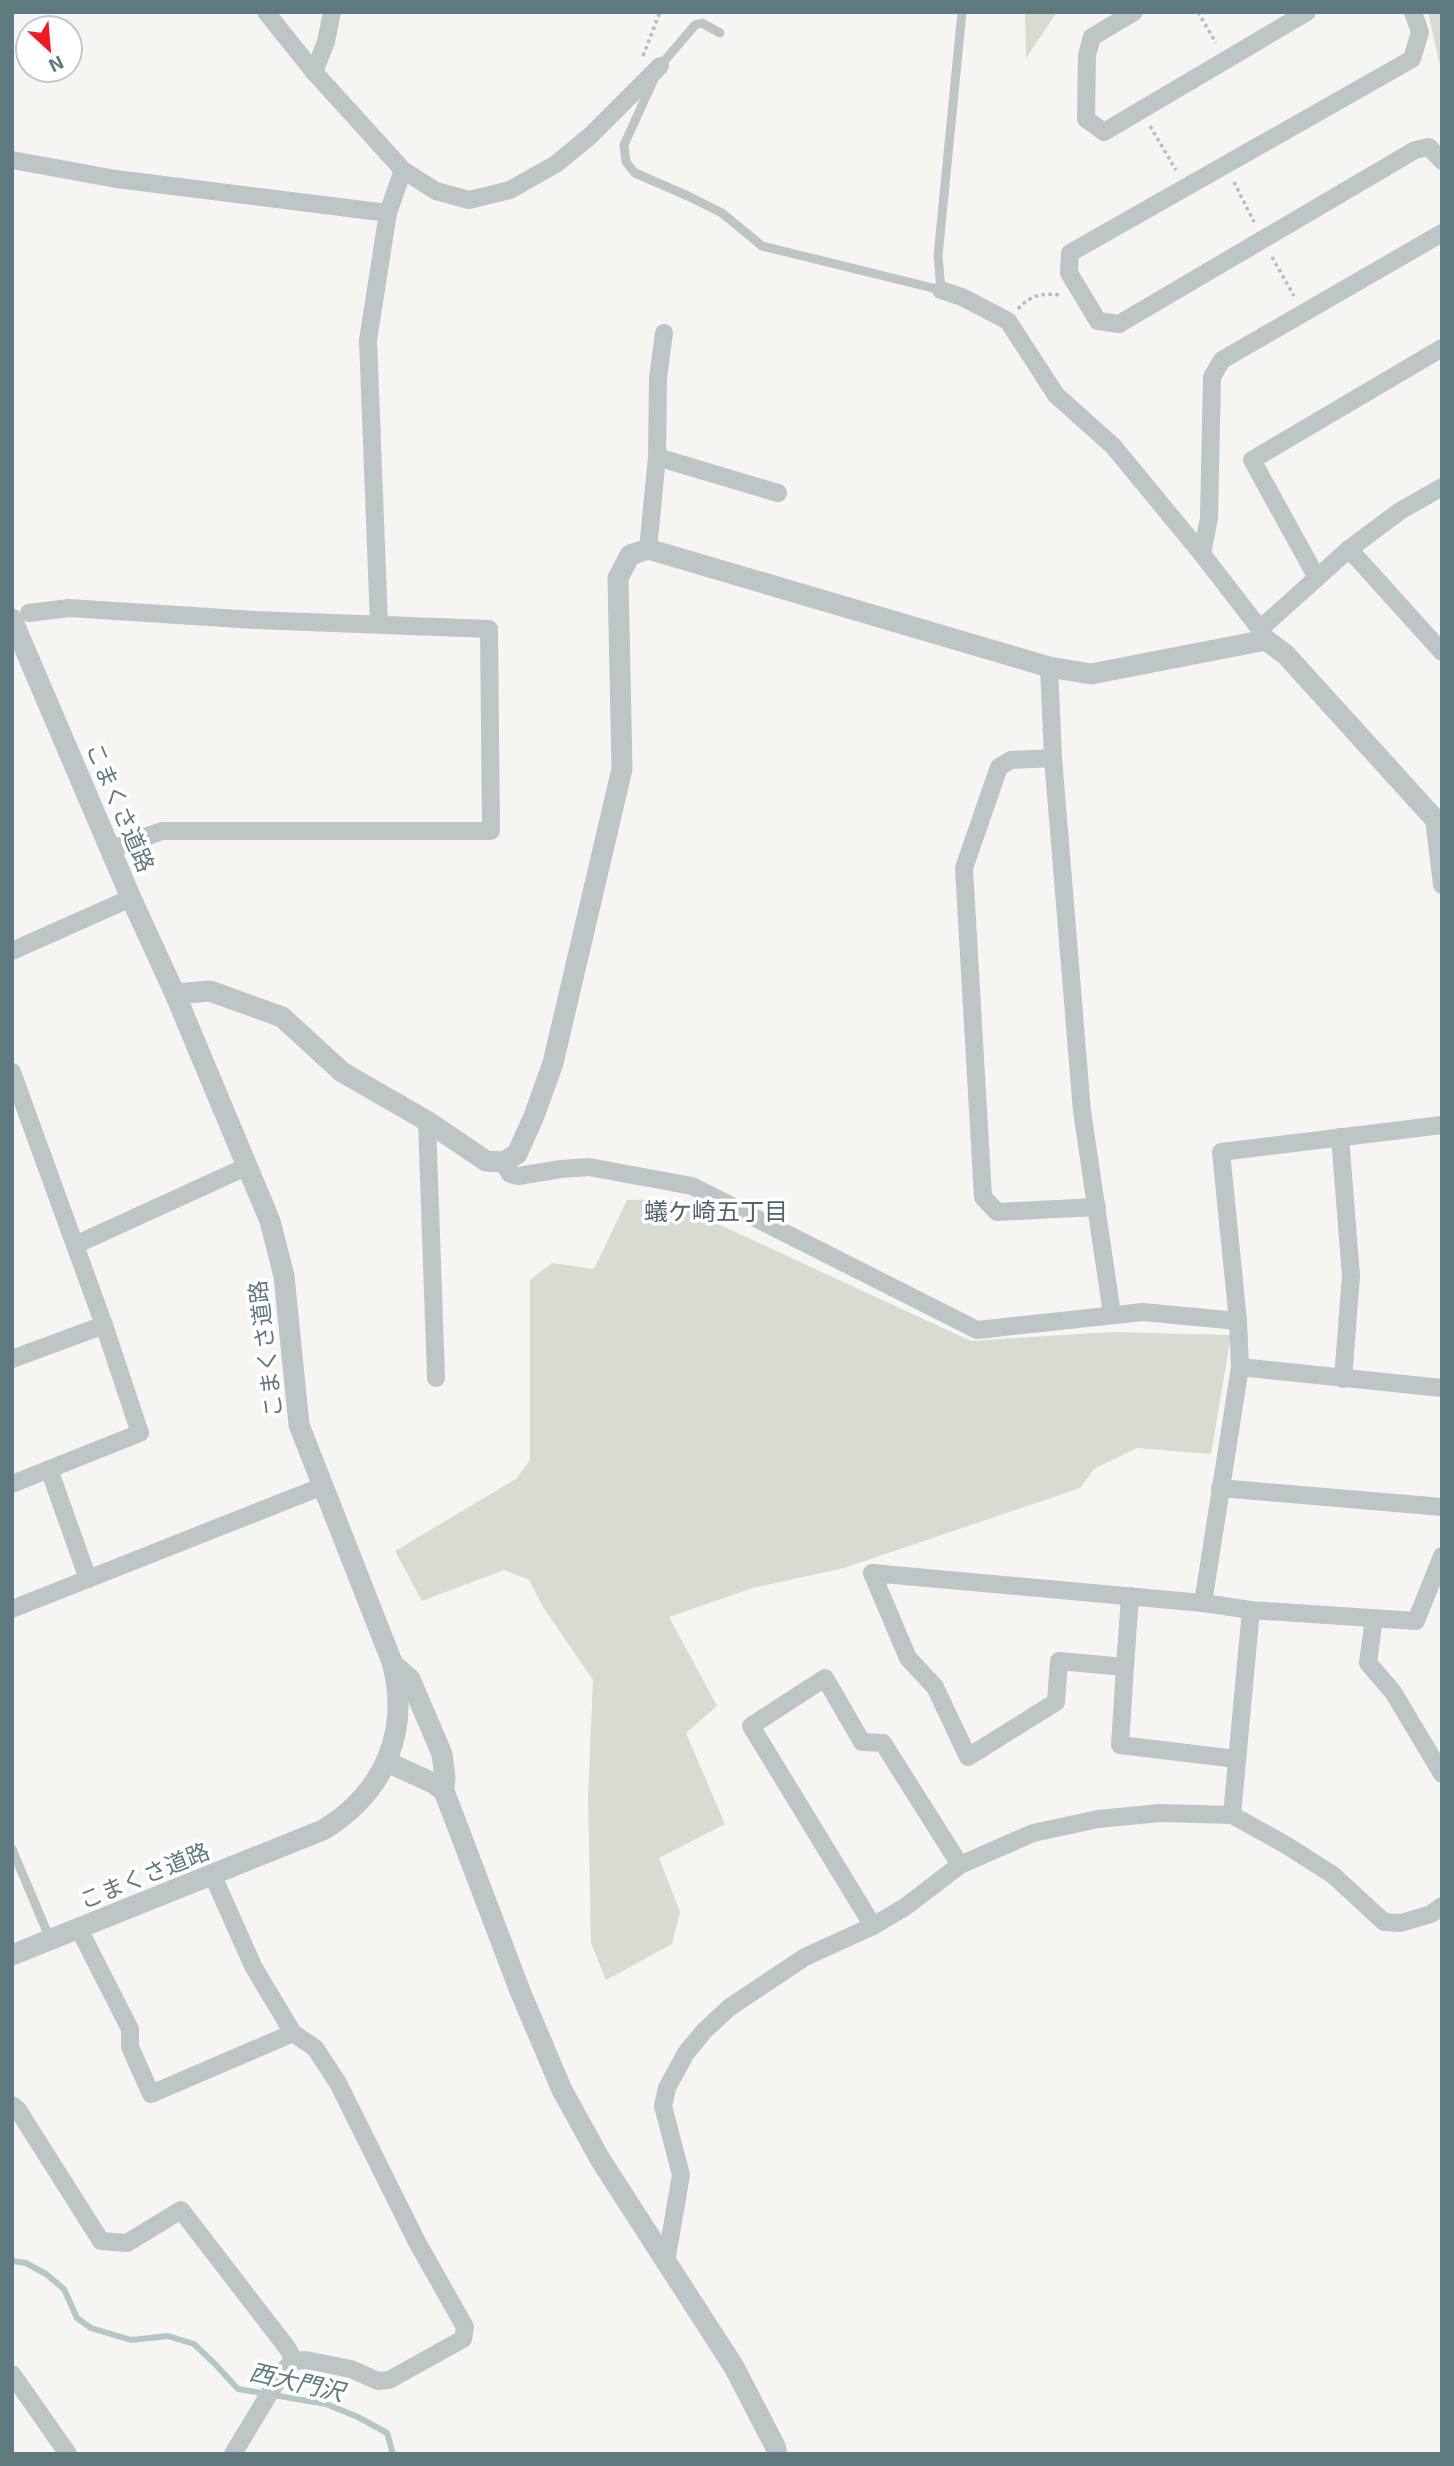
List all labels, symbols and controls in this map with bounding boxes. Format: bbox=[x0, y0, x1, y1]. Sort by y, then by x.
north arrow bbox=[14, 14, 84, 84]
text: N bbox=[45, 51, 68, 78]
street label: こまくさ道路 bbox=[81, 738, 161, 876]
district label: 蟻ケ崎五丁目 bbox=[644, 1196, 788, 1225]
street label: こまくさ道路 bbox=[243, 1279, 287, 1419]
street label: こまくさ道路 bbox=[75, 1836, 213, 1914]
water label: 西大門沢 bbox=[247, 2356, 350, 2407]

